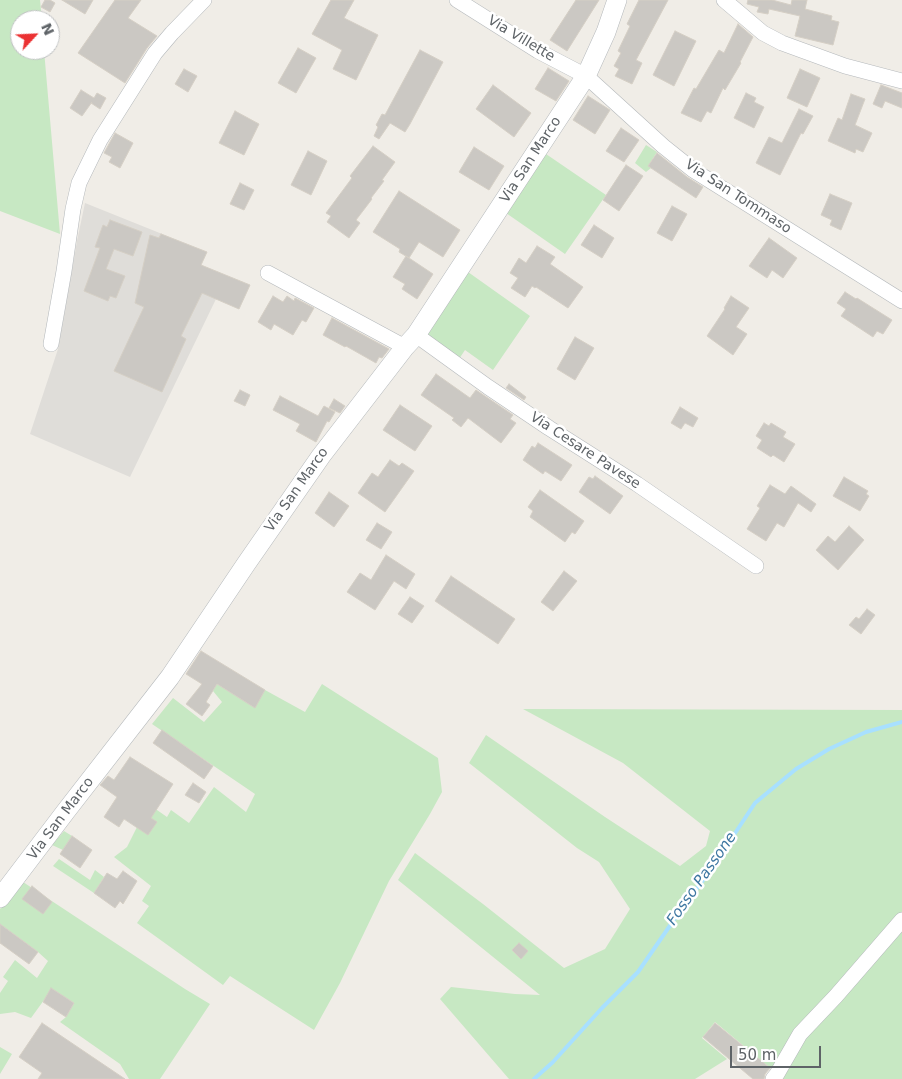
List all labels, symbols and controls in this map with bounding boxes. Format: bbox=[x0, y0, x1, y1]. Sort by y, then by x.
north arrow bbox=[10, 10, 60, 60]
street label: Via Villette bbox=[484, 12, 558, 66]
text: N bbox=[38, 20, 57, 38]
street label: Via San Marco bbox=[497, 114, 565, 206]
street label: Via San Tommaso bbox=[682, 156, 794, 238]
street label: Via Cesare Pavese bbox=[527, 409, 643, 493]
street label: Via San Marco bbox=[262, 444, 332, 536]
street label: Via San Marco bbox=[24, 774, 98, 864]
water label: Fosso Passone bbox=[663, 829, 741, 929]
scale bar bbox=[732, 1036, 823, 1068]
text: 50 m bbox=[738, 1046, 776, 1064]

